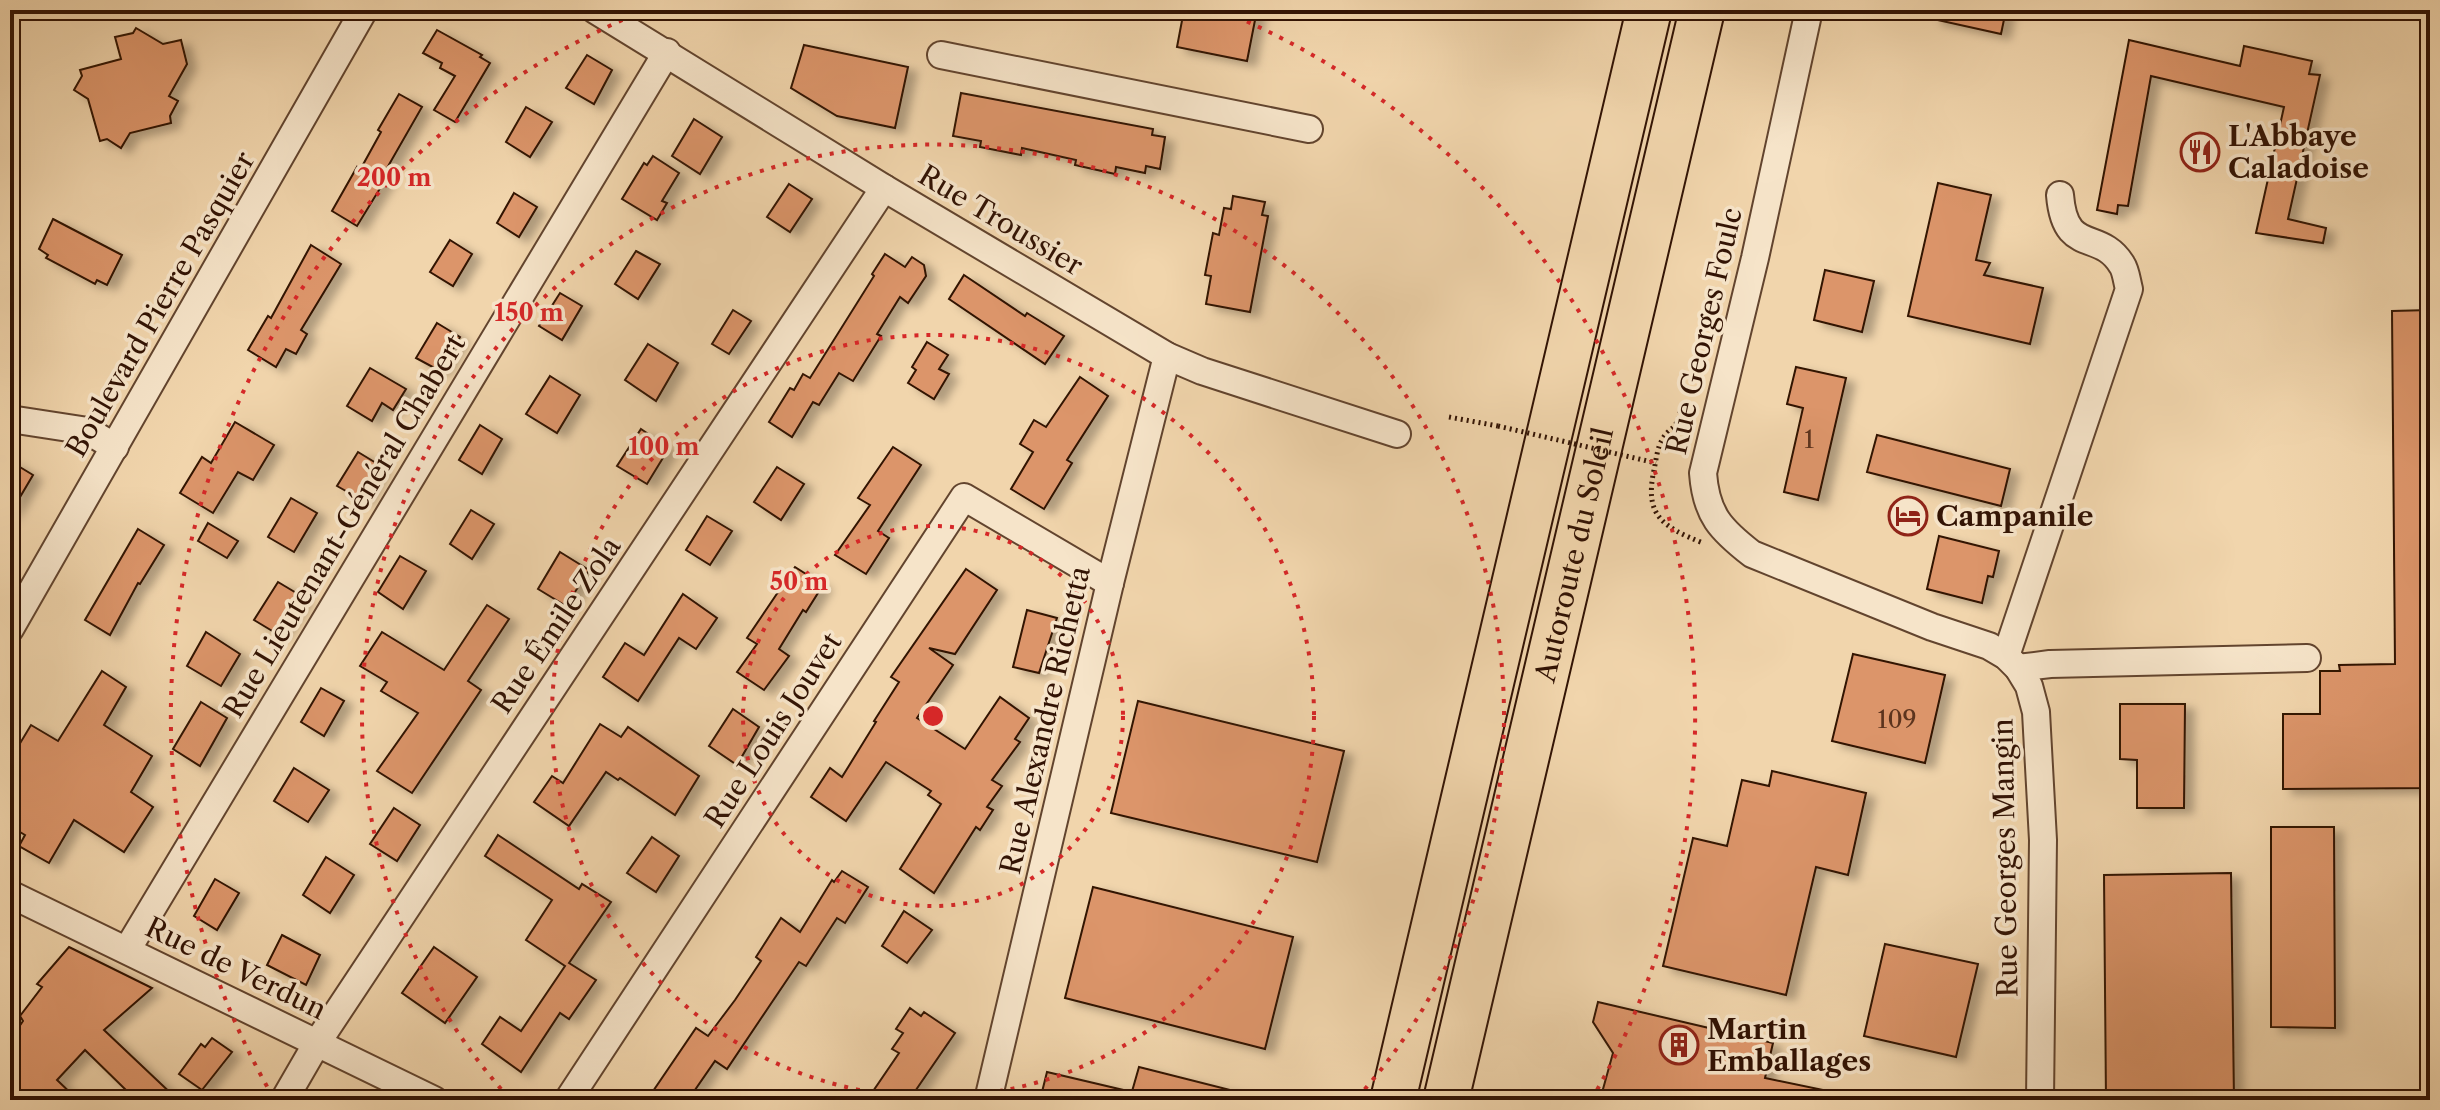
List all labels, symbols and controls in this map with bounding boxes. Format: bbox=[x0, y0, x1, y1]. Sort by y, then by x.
place label: L'Abbaye Caladoise bbox=[2228, 119, 2369, 185]
restaurant icon: L'Abbaye Caladoise bbox=[2179, 131, 2221, 173]
street label: Boulevard Pierre Pasquier bbox=[59, 145, 262, 463]
street label: Rue Troussier bbox=[913, 158, 1089, 282]
text: 200 m bbox=[357, 163, 431, 192]
street label: Rue Georges Foulc bbox=[1659, 204, 1749, 458]
text: 150 m bbox=[494, 298, 564, 327]
street label: Rue Lieutenant-Général Chabert bbox=[216, 328, 472, 724]
street label: Autoroute du Soleil bbox=[1528, 424, 1620, 686]
house number: 1 bbox=[1804, 425, 1814, 454]
text: 100 m bbox=[628, 432, 700, 461]
hotel icon: Campanile bbox=[1887, 495, 1929, 537]
place label: Campanile bbox=[1936, 499, 2093, 533]
street label: Rue Émile Zola bbox=[484, 530, 628, 720]
street label: Rue Alexandre Richetta bbox=[993, 562, 1097, 877]
text: 50 m bbox=[770, 567, 828, 596]
street label: Rue Louis Jouvet bbox=[697, 626, 849, 834]
centre of rings bbox=[919, 702, 947, 730]
house number: 109 bbox=[1877, 705, 1917, 734]
street label: Rue Georges Mangin bbox=[1986, 718, 2024, 998]
street label: Rue de Verdun bbox=[140, 910, 332, 1026]
place label: Martin Emballages bbox=[1707, 1012, 1871, 1078]
building icon: Martin Emballages bbox=[1658, 1024, 1700, 1066]

